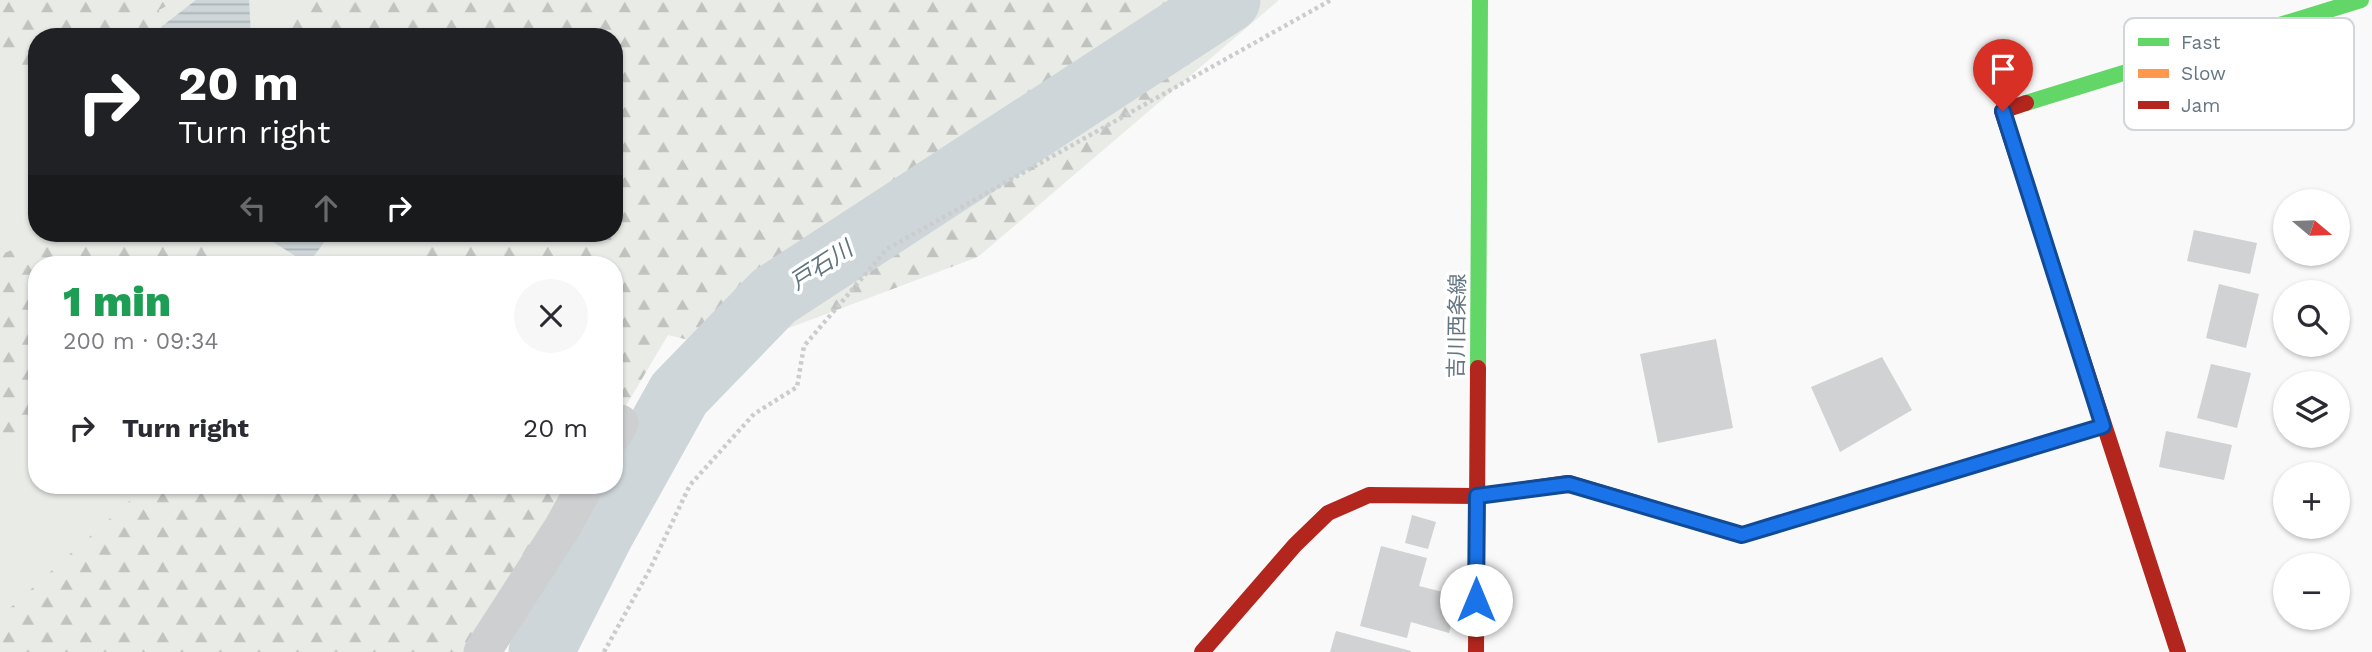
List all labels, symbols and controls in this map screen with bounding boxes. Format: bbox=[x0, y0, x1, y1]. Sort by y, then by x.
legend bbox=[2124, 18, 2354, 130]
text: Fast bbox=[2181, 31, 2220, 54]
pin bbox=[1973, 39, 2033, 111]
icon: arrive bbox=[1984, 50, 2022, 88]
text: 20 m bbox=[178, 54, 299, 112]
icon: right bbox=[63, 56, 154, 147]
text: Slow bbox=[2181, 62, 2226, 85]
text: Jam bbox=[2181, 94, 2220, 117]
text: Turn right bbox=[178, 113, 330, 151]
icon: left bbox=[234, 189, 272, 227]
icon: ahead bbox=[307, 189, 345, 227]
icon: right bbox=[380, 189, 418, 227]
north arrow bbox=[2273, 189, 2350, 266]
map controls bbox=[2273, 189, 2350, 630]
water label: 戸石川 bbox=[785, 234, 860, 296]
street label: 吉川西条線 bbox=[1443, 273, 1470, 379]
text: 1 min bbox=[63, 277, 171, 326]
button: close bbox=[514, 279, 588, 353]
button: search bbox=[2273, 280, 2350, 357]
text: 200 m · 09:34 bbox=[63, 328, 218, 355]
button: layers bbox=[2273, 371, 2350, 448]
icon: right bbox=[63, 409, 101, 447]
text: Turn right bbox=[122, 413, 249, 443]
text: 20 m bbox=[523, 413, 588, 443]
button: + bbox=[2273, 462, 2350, 539]
button: − bbox=[2273, 553, 2350, 630]
position arrow bbox=[1439, 563, 1513, 637]

